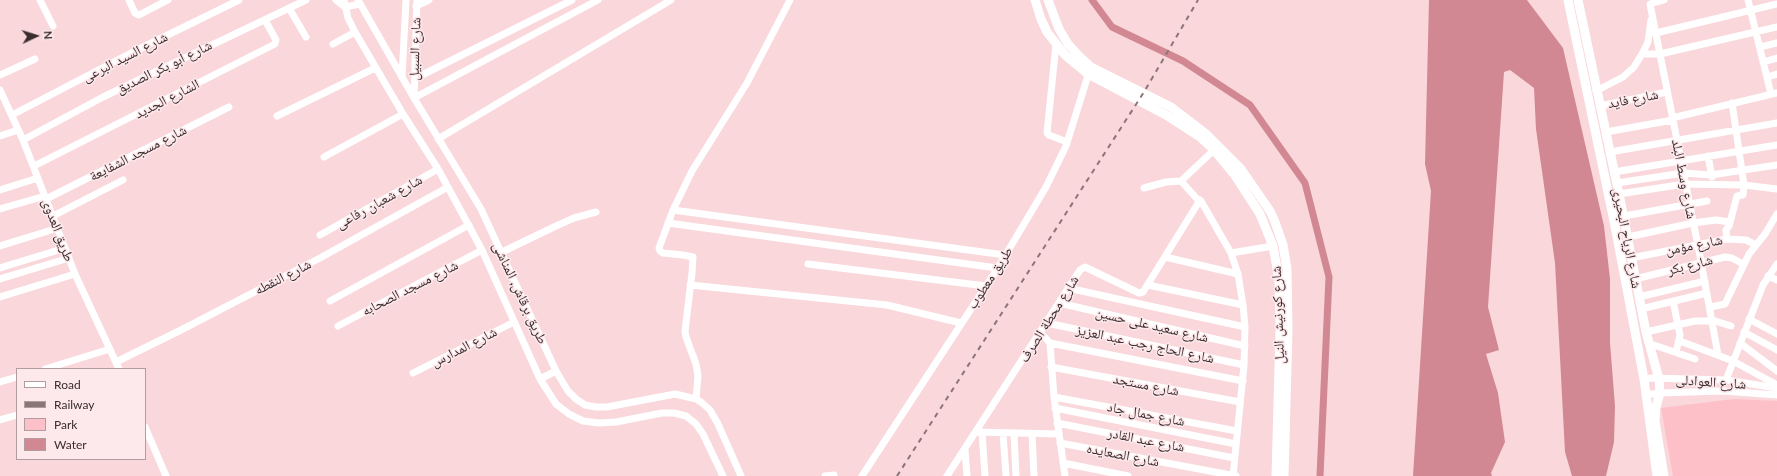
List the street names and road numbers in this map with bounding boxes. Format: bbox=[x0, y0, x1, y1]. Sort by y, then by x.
street label: شارع السبيل bbox=[406, 17, 424, 81]
street label: شارع السيد البرعى bbox=[79, 28, 171, 86]
street label: شارع أبو بكر الصديق bbox=[113, 37, 215, 97]
street label: الشارع الجديد bbox=[132, 76, 202, 122]
street label: شارع فايد bbox=[1606, 86, 1660, 112]
street label: شارع مسجد الشفايعة bbox=[87, 121, 189, 185]
street label: شارع وسط البلد bbox=[1668, 138, 1700, 220]
street label: شارع شعبان رفاعى bbox=[333, 171, 425, 233]
street label: شارع الرياح البحيرى bbox=[1609, 186, 1645, 290]
street label: طريق العدوى bbox=[38, 196, 78, 264]
street label: شارع مؤمن bbox=[1664, 231, 1724, 259]
street label: طريق برقاش, المناشى bbox=[489, 239, 551, 347]
street label: طريق معطوب bbox=[964, 244, 1016, 312]
street label: شارع بكر bbox=[1666, 251, 1714, 279]
street label: شارع النقطه bbox=[252, 256, 314, 298]
street label: شارع مسجد الصحابه bbox=[359, 257, 461, 319]
street label: شارع كورنيش النيل bbox=[1268, 266, 1288, 364]
street label: شارع محطة الصرف bbox=[1016, 272, 1082, 366]
street label: شارع سعيد على حسين bbox=[1094, 304, 1210, 346]
street label: شارع الحاج رجب عبد العزيز bbox=[1074, 321, 1216, 367]
street label: شارع المدارس bbox=[428, 323, 500, 371]
street label: شارع مستجد bbox=[1112, 370, 1180, 400]
street label: شارع العوادلى bbox=[1675, 371, 1747, 393]
street label: شارع جمال جاد bbox=[1106, 398, 1186, 430]
street label: شارع عبد القادر bbox=[1106, 424, 1186, 456]
street label: شارع الصعايده bbox=[1085, 440, 1161, 470]

